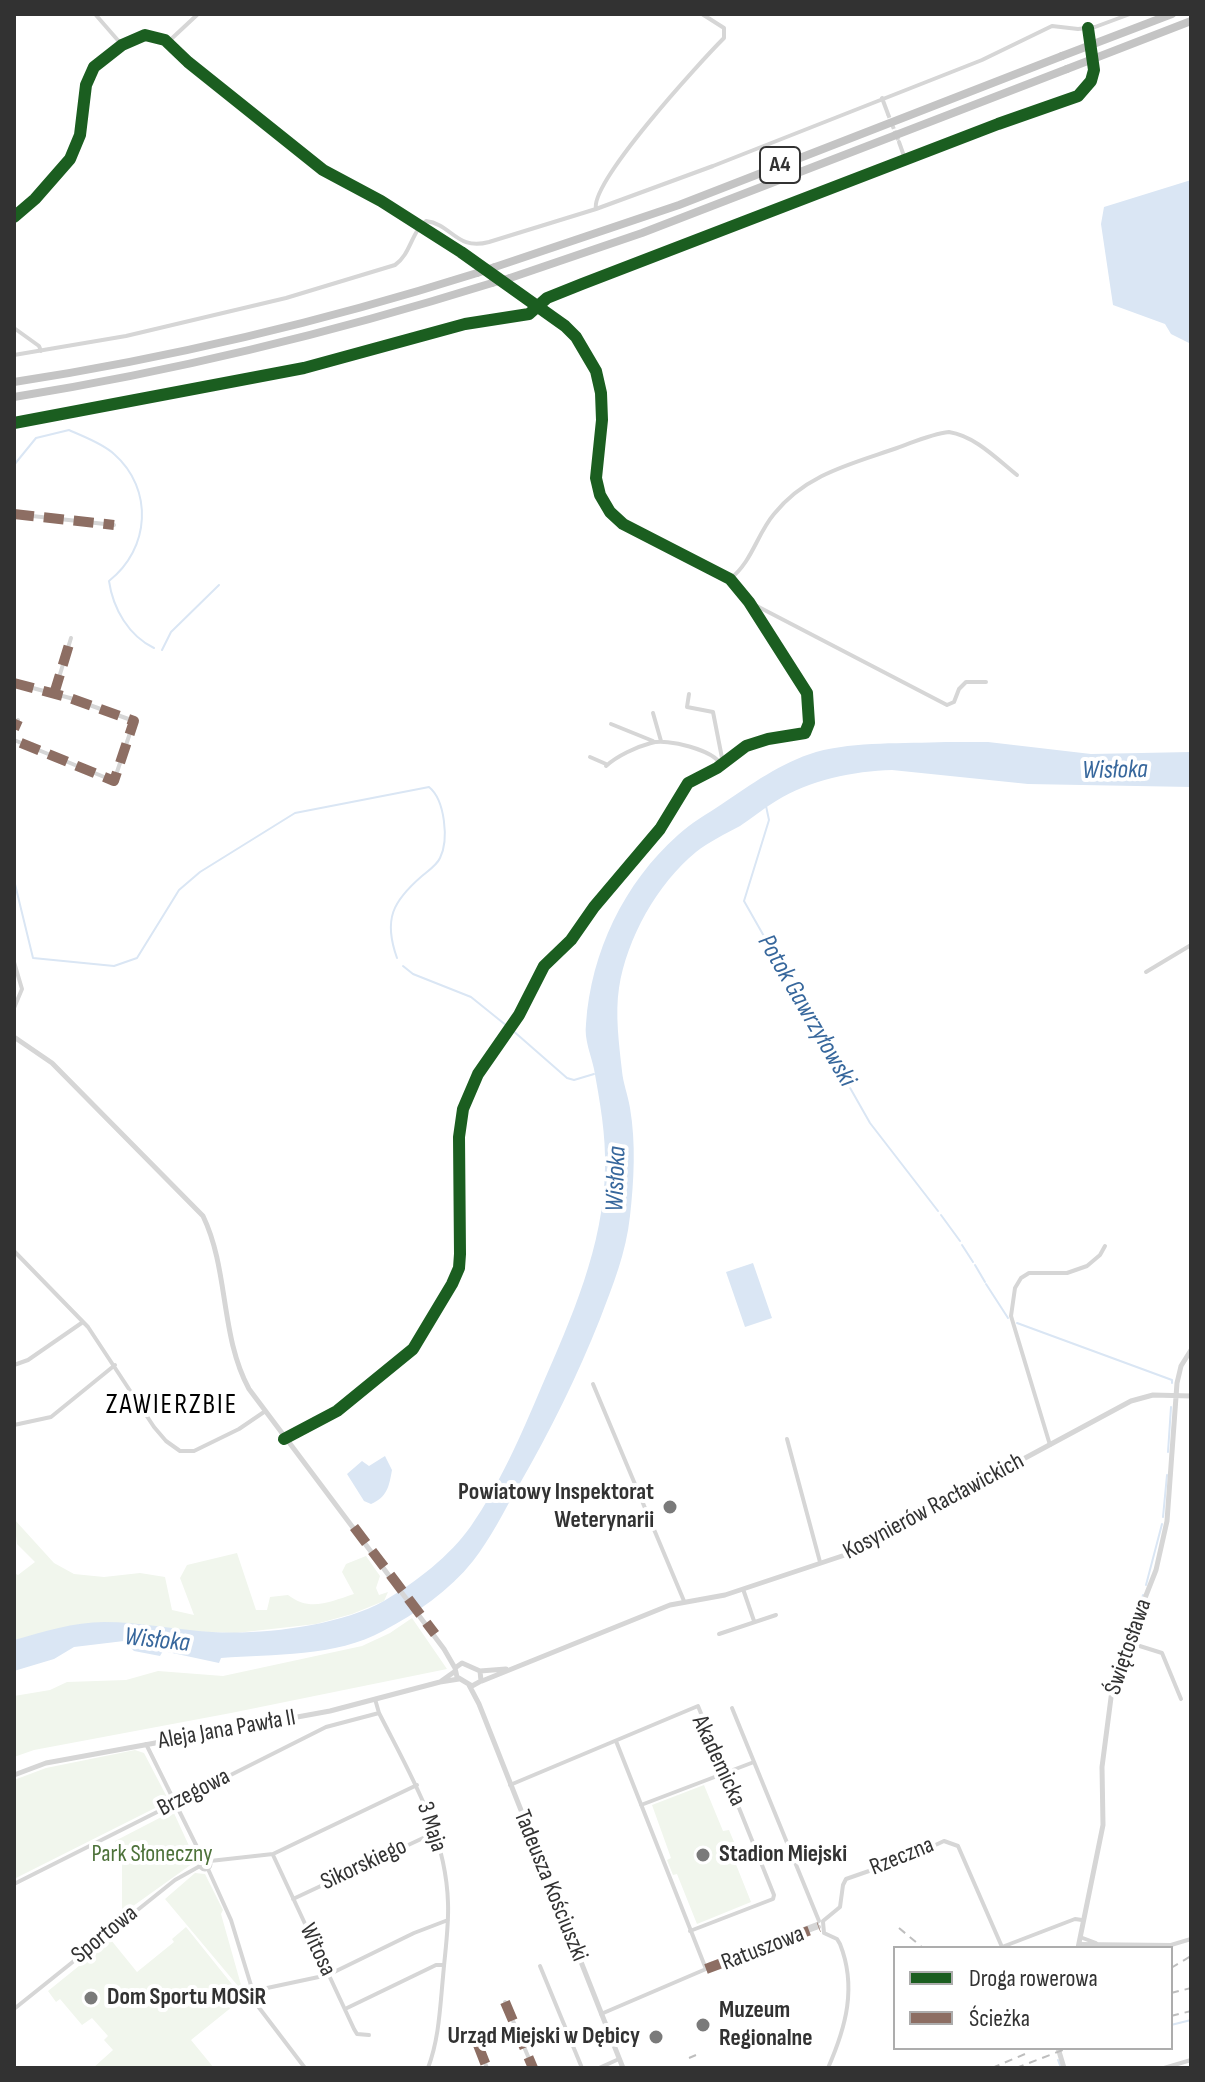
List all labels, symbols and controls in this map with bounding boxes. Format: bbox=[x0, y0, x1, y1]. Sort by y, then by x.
road number: A4 bbox=[760, 147, 800, 183]
water label: Wisłoka bbox=[1082, 755, 1148, 787]
water label: Potok Gawrzyłowski bbox=[750, 929, 862, 1093]
water label: Wisłoka bbox=[600, 1146, 634, 1212]
district label: ZAWIERZBIE bbox=[106, 1389, 238, 1423]
street label: Kosynierów Racławickich bbox=[839, 1447, 1029, 1567]
place label: Powiatowy Inspektorat Weterynarii bbox=[458, 1479, 654, 1535]
marker: Powiatowy Inspektorat Weterynarii bbox=[661, 1498, 679, 1516]
street label: Świętosława bbox=[1099, 1595, 1159, 1699]
water label: Wisłoka bbox=[123, 1622, 191, 1660]
street label: Aleja Jana Pawła II bbox=[156, 1704, 298, 1756]
street label: Akademicka bbox=[685, 1711, 751, 1811]
street label: Brzegowa bbox=[153, 1763, 235, 1823]
street label: 3 Maja bbox=[409, 1798, 453, 1856]
street label: Tadeusza Kościuszki bbox=[507, 1806, 593, 1966]
street label: Rzeczna bbox=[866, 1831, 938, 1883]
street label: Sikorskiego bbox=[317, 1833, 411, 1897]
park label: Park Słoneczny bbox=[91, 1841, 213, 1869]
place label: Stadion Miejski bbox=[719, 1841, 847, 1869]
marker: Stadion Miejski bbox=[694, 1846, 712, 1864]
street label: Sportowa bbox=[66, 1900, 144, 1970]
street label: Witosa bbox=[292, 1919, 342, 1981]
street label: Ratuszowa bbox=[718, 1920, 808, 1978]
legend bbox=[893, 1946, 1173, 2050]
text: Droga rowerowa bbox=[969, 1964, 1098, 1993]
place label: Dom Sportu MOSiR bbox=[107, 1984, 266, 2012]
marker: Dom Sportu MOSiR bbox=[82, 1989, 100, 2007]
place label: Muzeum Regionalne bbox=[719, 1997, 812, 2053]
text: Ścieżka bbox=[969, 2004, 1030, 2033]
marker: Muzeum Regionalne bbox=[694, 2016, 712, 2034]
place label: Urząd Miejski w Dębicy bbox=[447, 2023, 640, 2051]
marker: Urząd Miejski w Dębicy bbox=[647, 2028, 665, 2046]

